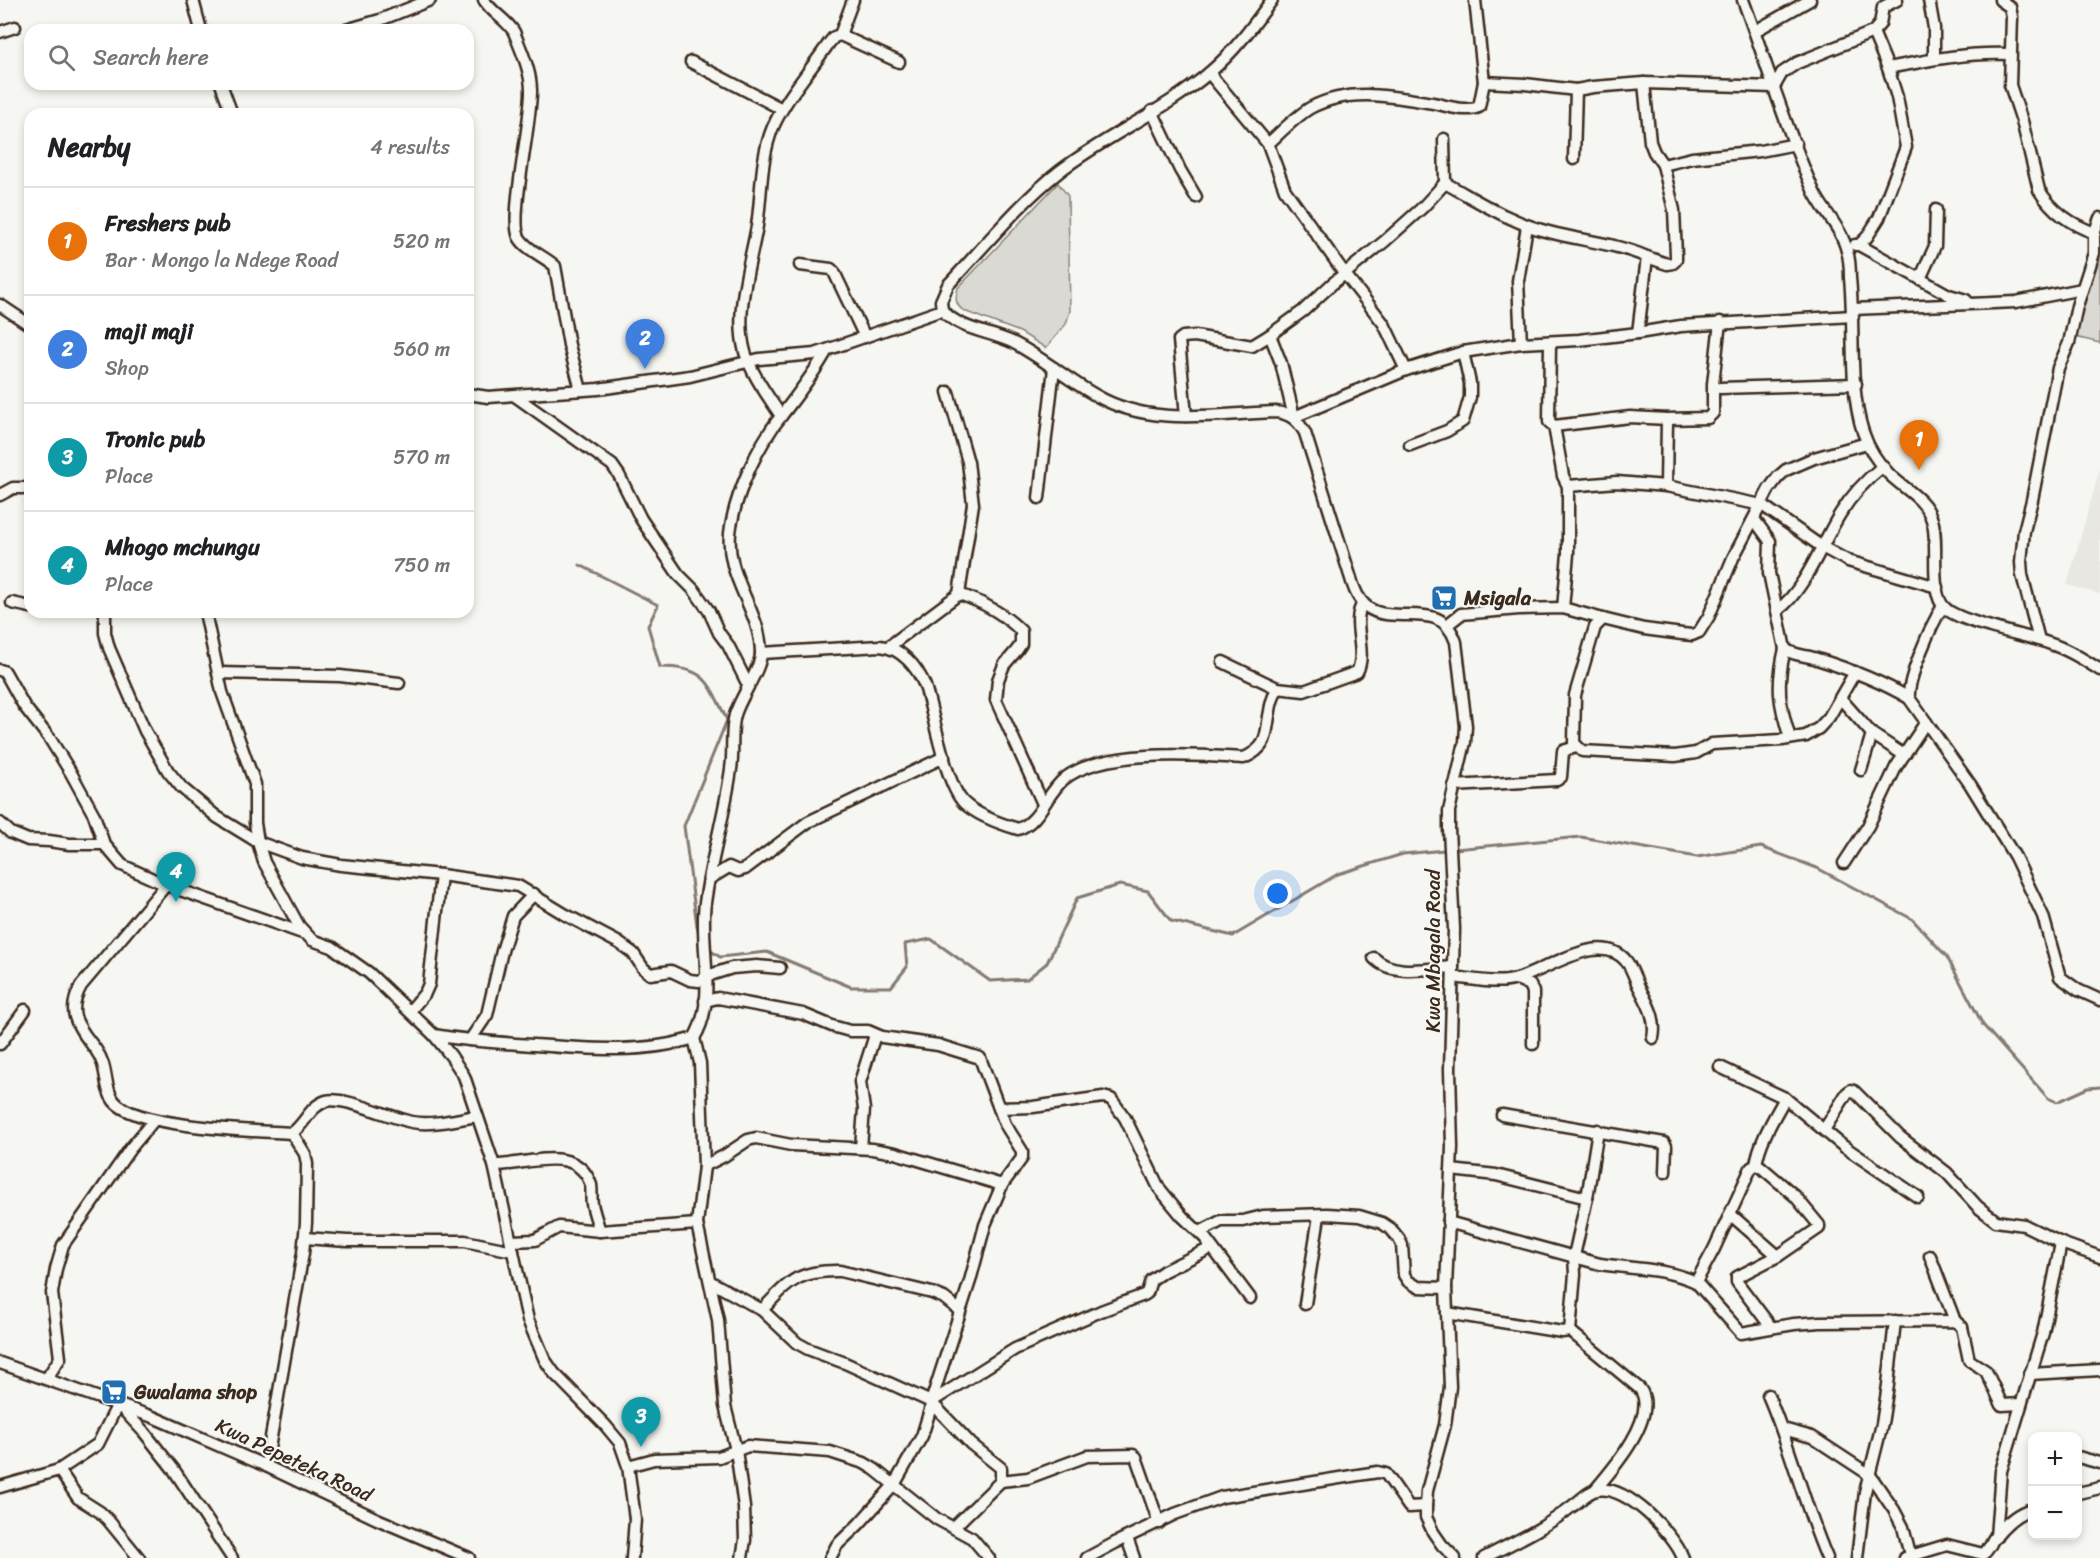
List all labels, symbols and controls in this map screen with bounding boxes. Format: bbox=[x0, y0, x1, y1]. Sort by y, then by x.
search box bbox=[24, 24, 474, 90]
text: Search here bbox=[93, 38, 209, 77]
icon: search bbox=[45, 41, 78, 74]
text: Nearby bbox=[48, 124, 130, 170]
text: 4 results bbox=[370, 130, 450, 165]
text: Freshers pub bbox=[105, 204, 231, 243]
text: 1 bbox=[63, 224, 72, 259]
text: 520 m bbox=[393, 224, 450, 259]
text: Bar · Mongo la Ndege Road bbox=[105, 243, 338, 278]
text: maji maji bbox=[105, 312, 193, 351]
pin: 2 bbox=[626, 320, 664, 369]
text: 2 bbox=[62, 332, 73, 367]
text: 560 m bbox=[393, 332, 450, 367]
text: Shop bbox=[105, 351, 149, 386]
text: Tronic pub bbox=[105, 420, 205, 459]
pin: 1 bbox=[1900, 420, 1938, 470]
text: 3 bbox=[62, 440, 73, 475]
text: 570 m bbox=[393, 440, 450, 475]
text: Place bbox=[105, 459, 153, 494]
text: Mhogo mchungu bbox=[105, 528, 260, 567]
text: 4 bbox=[61, 548, 74, 583]
text: 750 m bbox=[393, 548, 450, 583]
text: Place bbox=[105, 567, 153, 602]
place label: Msigala bbox=[1463, 581, 1532, 616]
supermarket icon: Msigala bbox=[1429, 583, 1459, 613]
pin: 4 bbox=[156, 852, 195, 902]
street label: Kwa Mbagala Road bbox=[1416, 868, 1451, 1033]
your location bbox=[1263, 879, 1292, 908]
place label: Gwalama shop bbox=[133, 1375, 257, 1410]
supermarket icon: Gwalama shop bbox=[99, 1377, 129, 1407]
pin: 3 bbox=[622, 1398, 660, 1447]
street label: Kwa Pepeteka Road bbox=[209, 1408, 380, 1512]
map controls bbox=[2028, 1432, 2082, 1540]
button: + bbox=[2028, 1432, 2082, 1486]
button: − bbox=[2028, 1486, 2082, 1540]

